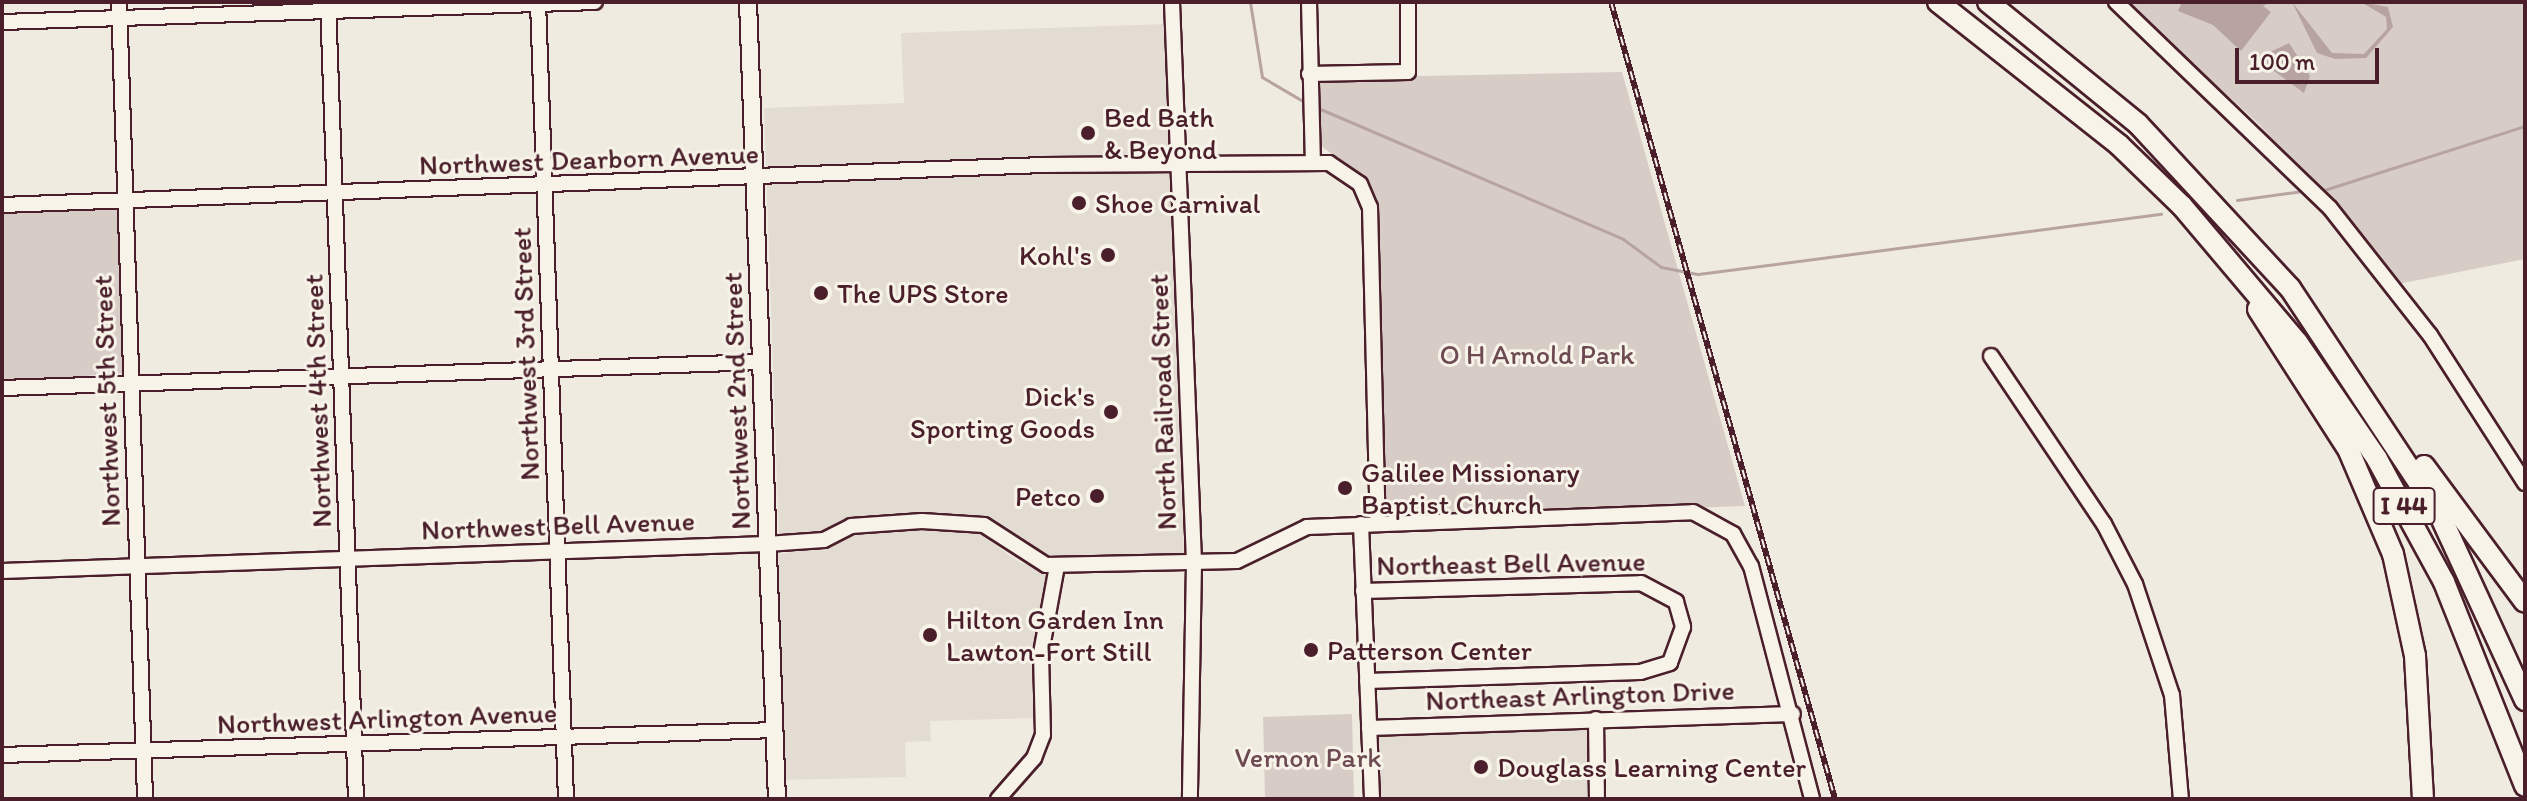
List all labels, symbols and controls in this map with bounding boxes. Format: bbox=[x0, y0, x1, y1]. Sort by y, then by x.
scale bar bbox=[2239, 32, 2383, 82]
text: 100 m bbox=[2249, 47, 2315, 76]
place label: Bed Bath & Beyond bbox=[1104, 100, 1217, 166]
marker: Bed Bath & Beyond bbox=[1079, 124, 1097, 142]
street label: Northwest Dearborn Avenue bbox=[420, 136, 758, 182]
place label: Shoe Carnival bbox=[1095, 186, 1261, 220]
marker: Shoe Carnival bbox=[1070, 194, 1088, 212]
street label: Northwest 3rd Street bbox=[504, 227, 546, 481]
place label: Kohl's bbox=[1019, 238, 1092, 272]
marker: Kohl's bbox=[1099, 246, 1117, 264]
street label: Northwest 2nd Street bbox=[715, 272, 757, 530]
street label: North Railroad Street bbox=[1141, 273, 1183, 531]
street label: Northwest 4th Street bbox=[296, 274, 338, 528]
street label: Northwest 5th Street bbox=[85, 275, 127, 527]
place label: The UPS Store bbox=[837, 276, 1008, 310]
marker: The UPS Store bbox=[812, 284, 830, 302]
park label: O H Arnold Park bbox=[1439, 337, 1635, 371]
place label: Dick's Sporting Goods bbox=[910, 379, 1095, 445]
marker: Dick's Sporting Goods bbox=[1102, 403, 1120, 421]
place label: Galilee Missionary Baptist Church bbox=[1361, 455, 1581, 521]
place label: Petco bbox=[1015, 479, 1081, 513]
marker: Galilee Missionary Baptist Church bbox=[1336, 479, 1354, 497]
road number: I 44 bbox=[2372, 484, 2436, 528]
marker: Petco bbox=[1088, 487, 1106, 505]
street label: Northwest Bell Avenue bbox=[421, 503, 695, 547]
street label: Northeast Bell Avenue bbox=[1377, 544, 1645, 582]
place label: Hilton Garden Inn Lawton-Fort Still bbox=[946, 602, 1164, 668]
marker: Hilton Garden Inn Lawton-Fort Still bbox=[921, 626, 939, 644]
place label: Patterson Center bbox=[1327, 633, 1532, 667]
marker: Patterson Center bbox=[1302, 641, 1320, 659]
street label: Northeast Arlington Drive bbox=[1424, 673, 1736, 717]
street label: Northwest Arlington Avenue bbox=[216, 695, 558, 741]
park label: Vernon Park bbox=[1235, 740, 1381, 774]
place label: Douglass Learning Center bbox=[1497, 750, 1806, 784]
marker: Douglass Learning Center bbox=[1472, 758, 1490, 776]

